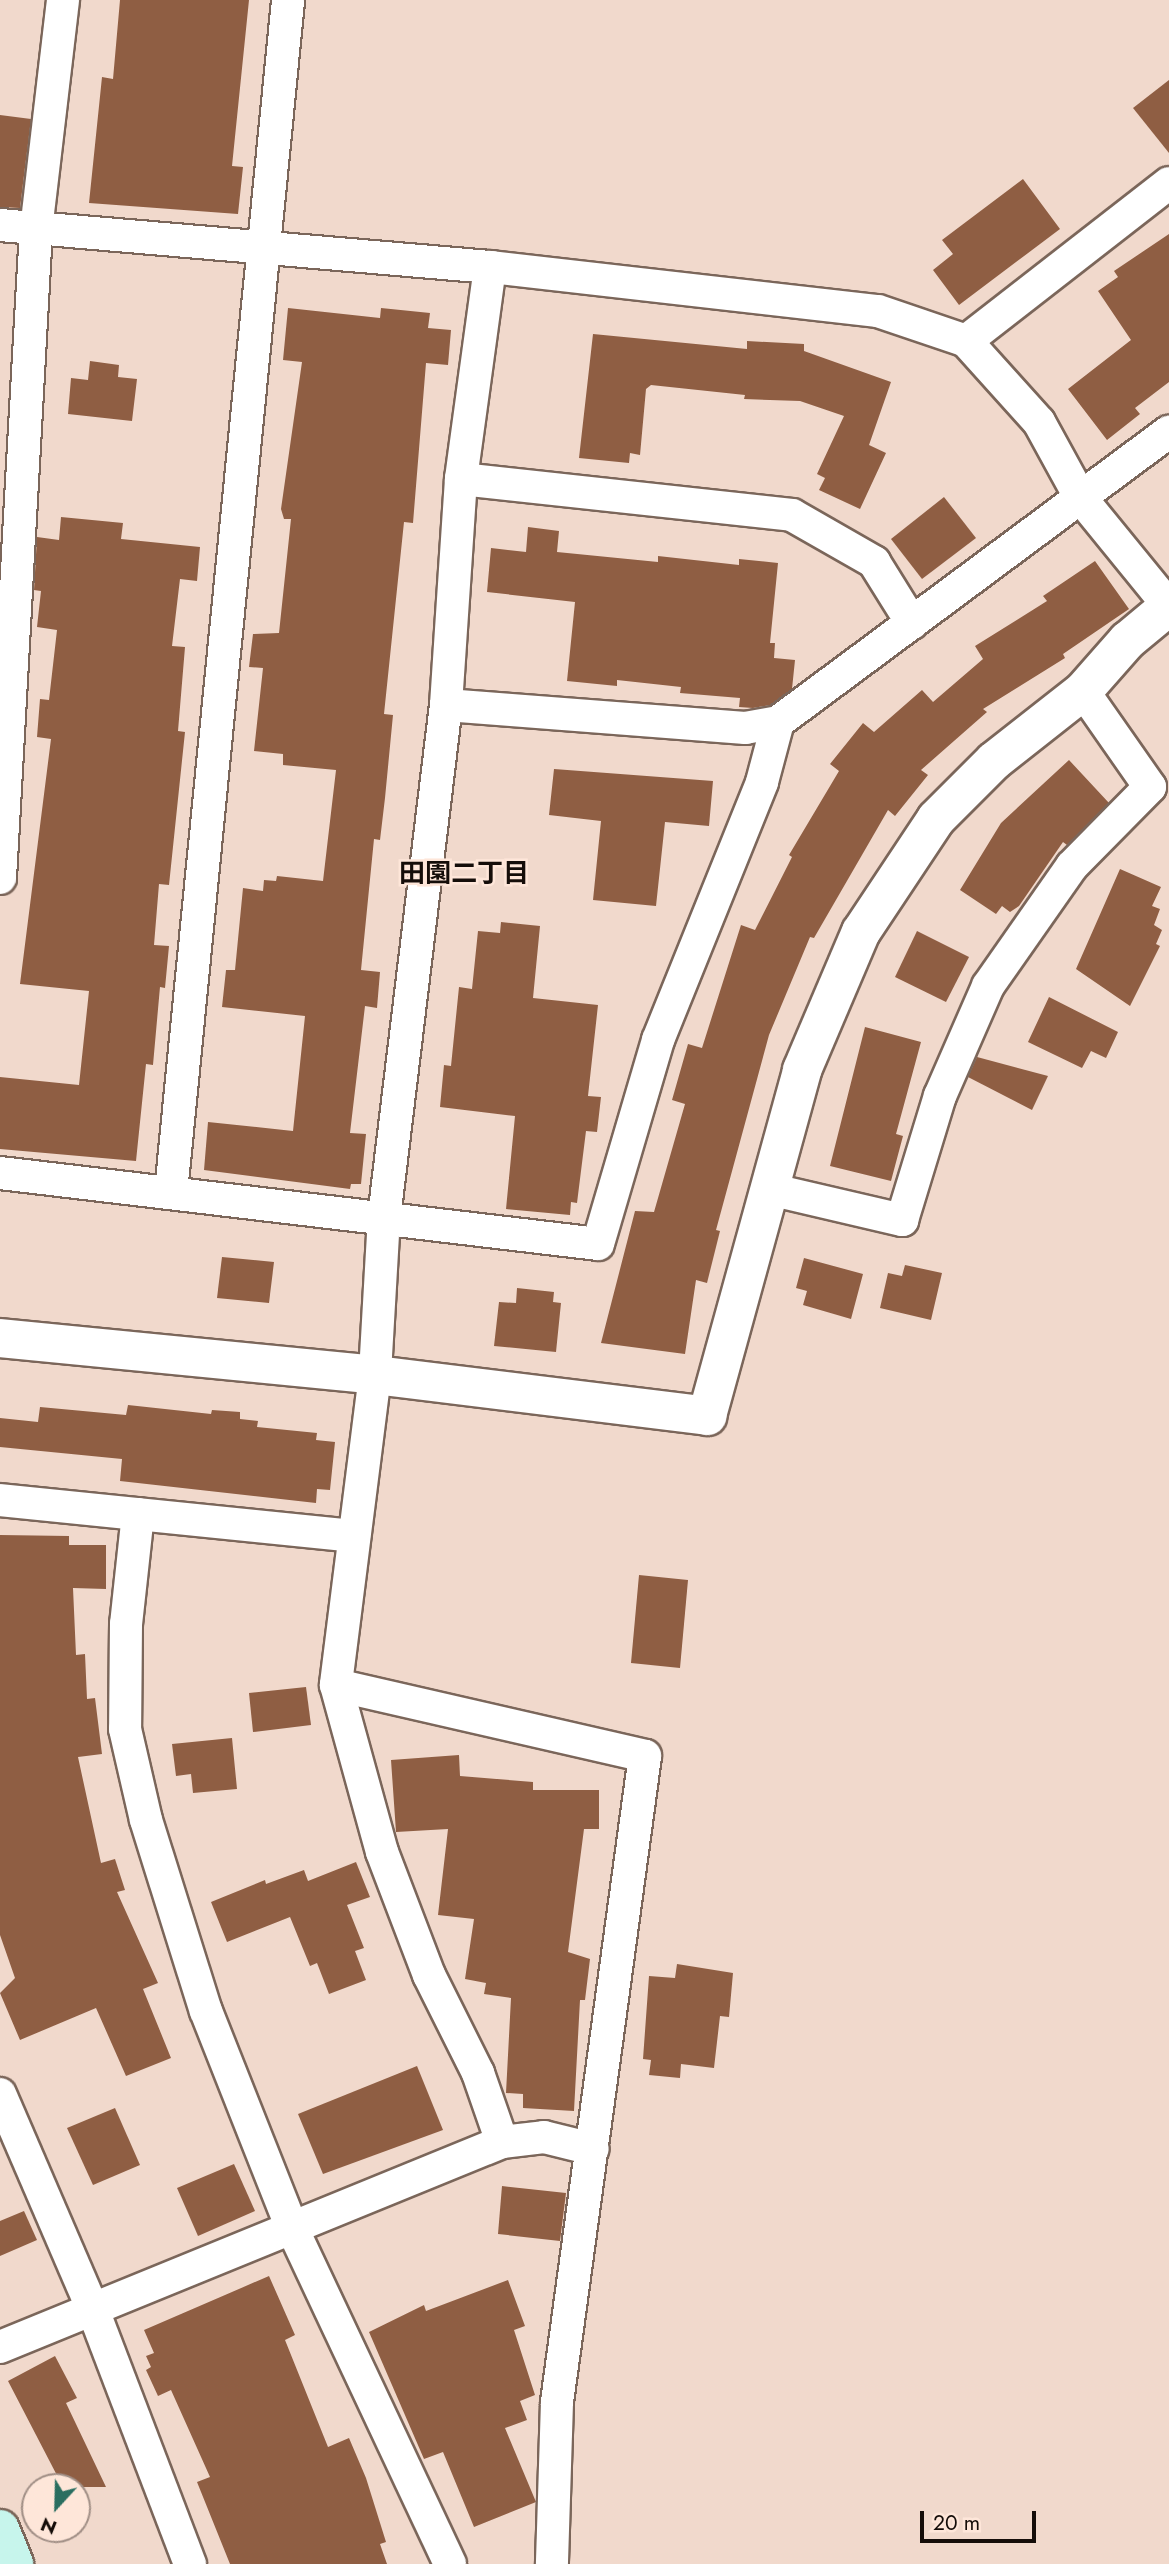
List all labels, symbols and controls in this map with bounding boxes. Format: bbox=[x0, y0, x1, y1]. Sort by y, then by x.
district label: 田園二丁目 bbox=[399, 858, 529, 890]
north arrow bbox=[21, 2473, 91, 2543]
scale bar bbox=[924, 2498, 1040, 2542]
text: 20 m bbox=[933, 2508, 980, 2538]
text: N bbox=[37, 2511, 61, 2541]

